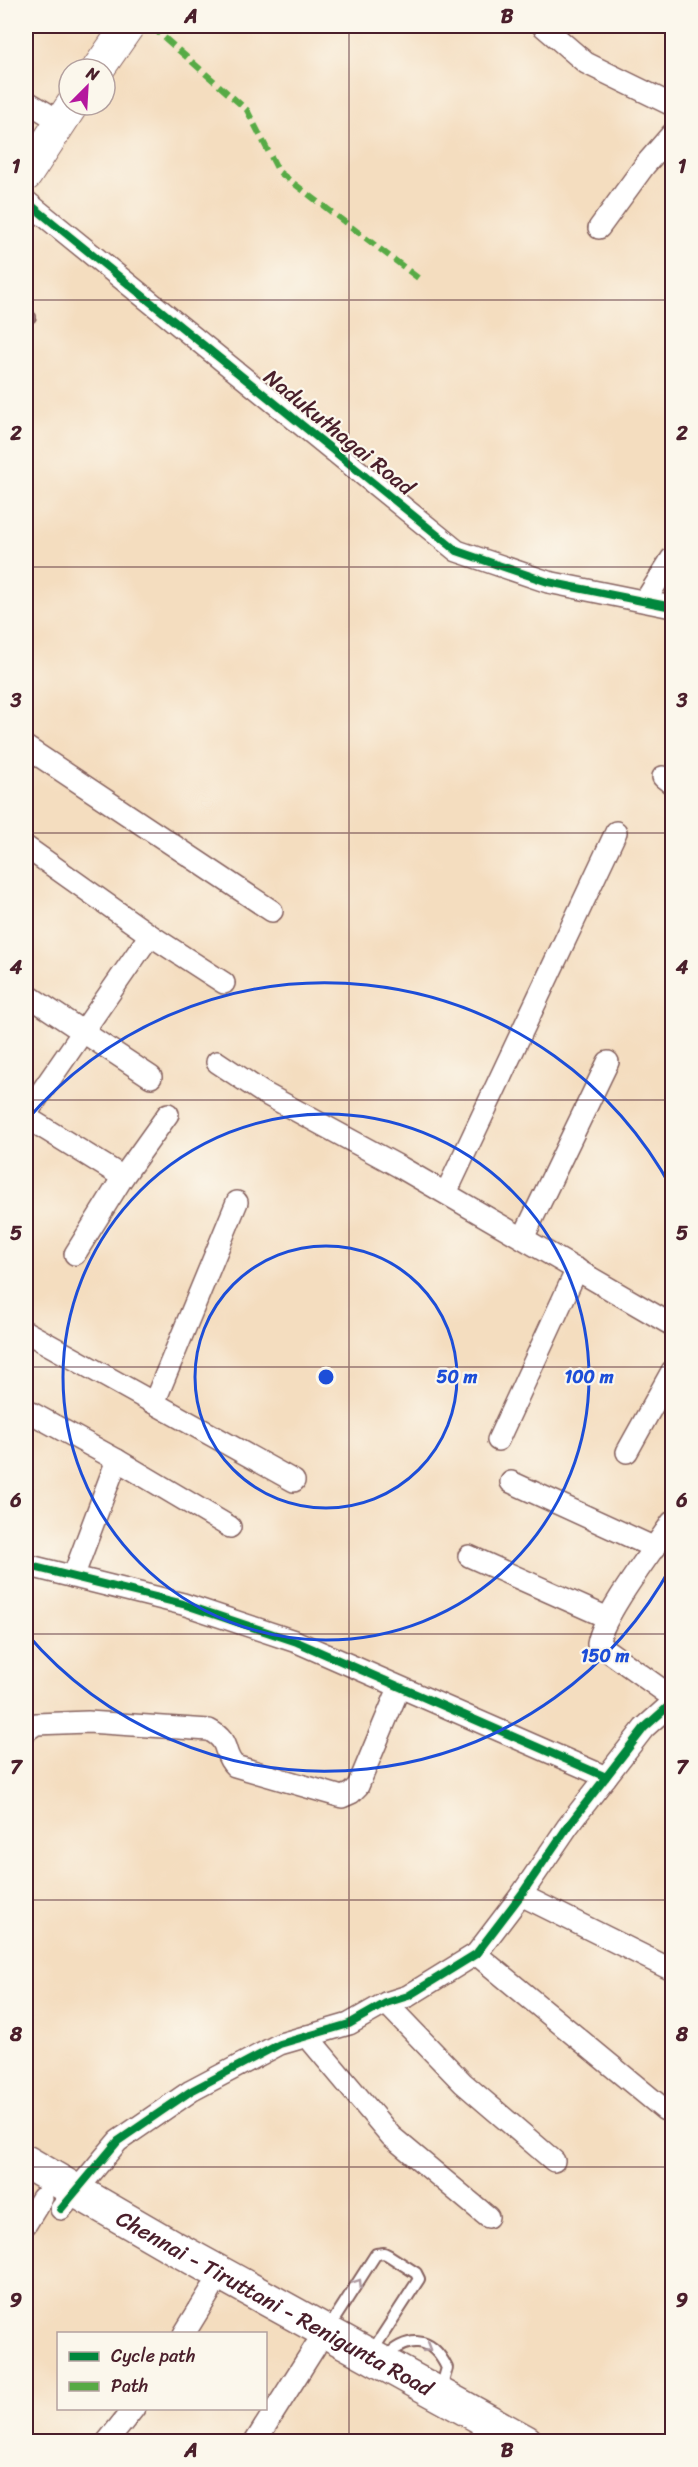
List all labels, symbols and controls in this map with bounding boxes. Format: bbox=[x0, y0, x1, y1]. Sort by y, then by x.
text: A bbox=[183, 0, 198, 34]
text: B bbox=[501, 0, 514, 34]
north arrow bbox=[57, 57, 117, 117]
text: N bbox=[81, 58, 105, 90]
text: 1 bbox=[12, 149, 21, 184]
text: 1 bbox=[678, 149, 687, 184]
street label: Nadukuthagai Road bbox=[255, 358, 425, 506]
text: 2 bbox=[9, 416, 22, 451]
text: 2 bbox=[675, 416, 688, 451]
text: 3 bbox=[10, 683, 22, 718]
text: 3 bbox=[676, 683, 688, 718]
text: 4 bbox=[9, 950, 23, 985]
text: 4 bbox=[675, 950, 689, 985]
text: 5 bbox=[10, 1216, 22, 1251]
text: 5 bbox=[676, 1216, 688, 1251]
text: 50 m bbox=[437, 1361, 478, 1393]
text: 100 m bbox=[565, 1361, 614, 1393]
centre of rings bbox=[316, 1367, 336, 1387]
text: 6 bbox=[9, 1483, 22, 1518]
text: 6 bbox=[675, 1483, 688, 1518]
text: 150 m bbox=[581, 1640, 629, 1672]
text: 7 bbox=[10, 1750, 23, 1785]
text: 7 bbox=[676, 1750, 689, 1785]
text: 8 bbox=[9, 2017, 23, 2052]
text: 8 bbox=[675, 2017, 689, 2052]
street label: Chennai - Tiruttani - Renigunta Road bbox=[109, 2199, 442, 2407]
one-way arrow bbox=[350, 2278, 361, 2289]
text: 9 bbox=[10, 2283, 22, 2318]
text: 9 bbox=[676, 2283, 688, 2318]
legend bbox=[57, 2332, 267, 2410]
text: Cycle path bbox=[111, 2340, 195, 2372]
one-way arrow bbox=[422, 2340, 432, 2352]
text: Path bbox=[111, 2370, 148, 2402]
text: A bbox=[183, 2433, 198, 2467]
text: B bbox=[501, 2433, 514, 2467]

